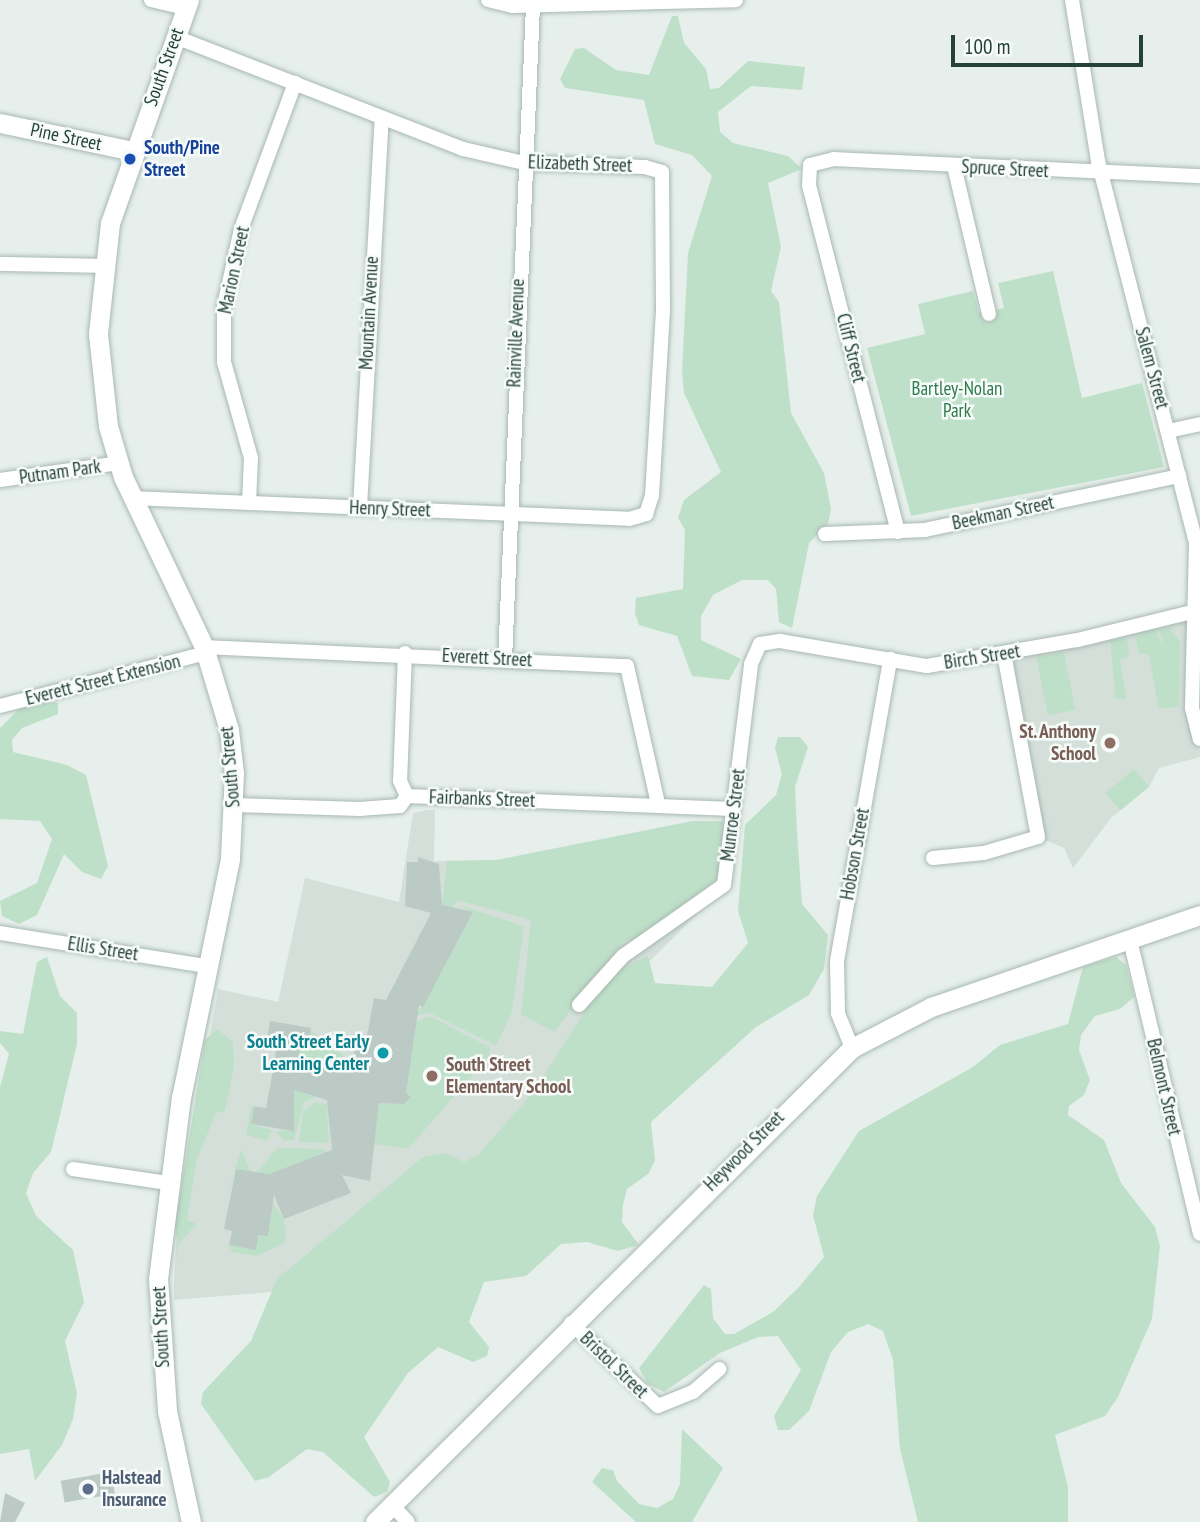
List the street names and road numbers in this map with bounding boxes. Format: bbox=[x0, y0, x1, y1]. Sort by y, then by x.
street label: South Street bbox=[139, 25, 189, 109]
street label: Pine Street bbox=[28, 118, 104, 156]
street label: Elizabeth Street bbox=[528, 151, 632, 177]
street label: Spruce Street bbox=[961, 155, 1049, 183]
street label: Marion Street bbox=[214, 224, 254, 316]
street label: Mountain Avenue bbox=[355, 255, 383, 371]
street label: Rainville Avenue bbox=[503, 278, 529, 388]
street label: Cliff Street bbox=[831, 311, 871, 385]
street label: Salem Street bbox=[1130, 325, 1174, 411]
street label: Putnam Park bbox=[18, 455, 102, 489]
street label: Beekman Street bbox=[950, 491, 1056, 535]
street label: Henry Street bbox=[349, 496, 431, 522]
street label: Birch Street bbox=[942, 640, 1022, 674]
street label: Everett Street bbox=[441, 644, 533, 672]
street label: Everett Street Extension bbox=[23, 650, 183, 710]
street label: South Street bbox=[215, 725, 245, 809]
street label: Munroe Street bbox=[716, 767, 750, 863]
street label: Fairbanks Street bbox=[429, 786, 535, 812]
street label: Hobson Street bbox=[836, 806, 874, 902]
street label: Ellis Street bbox=[66, 932, 140, 966]
street label: Belmont Street bbox=[1142, 1036, 1186, 1138]
street label: Heywood Street bbox=[699, 1106, 789, 1196]
street label: South Street bbox=[147, 1286, 175, 1368]
street label: Bristol Street bbox=[575, 1327, 653, 1403]

